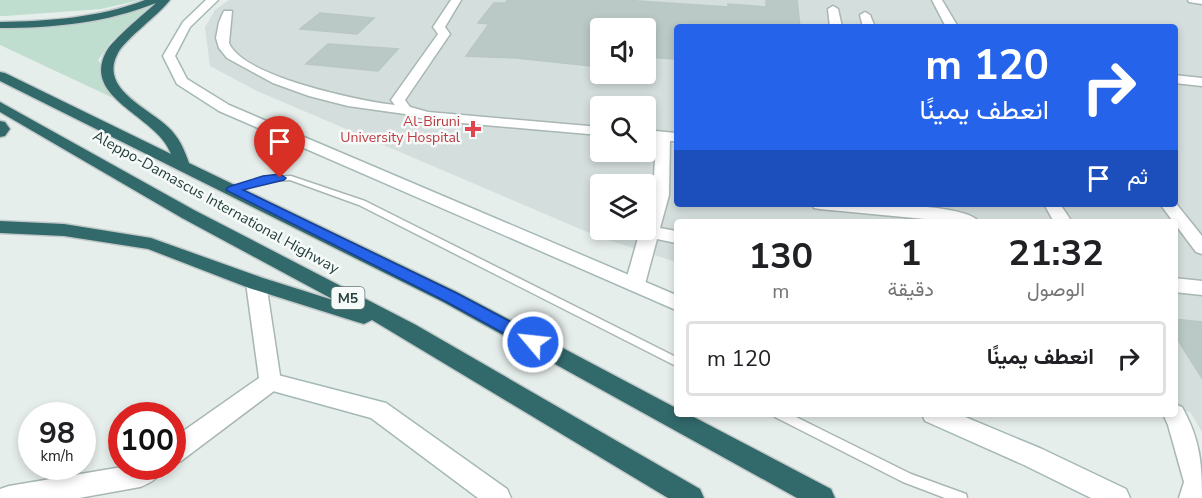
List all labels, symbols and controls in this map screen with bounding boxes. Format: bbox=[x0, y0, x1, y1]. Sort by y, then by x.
map controls bbox=[590, 18, 656, 240]
button: sound bbox=[590, 18, 656, 84]
text: 120 m bbox=[925, 37, 1049, 94]
icon: right bbox=[1070, 48, 1148, 126]
text: انعطف يمينًا bbox=[919, 92, 1049, 129]
button: search bbox=[590, 96, 656, 162]
place label: Al-Biruni University Hospital bbox=[340, 112, 461, 147]
pin bbox=[254, 116, 305, 178]
marker: Al-Biruni University Hospital bbox=[464, 120, 482, 138]
icon: arrive bbox=[263, 125, 296, 158]
street label: Aleppo-Damascus International Highway bbox=[89, 126, 343, 278]
icon: arrive bbox=[1082, 162, 1115, 195]
text: ثم bbox=[1127, 162, 1148, 192]
button: layers bbox=[590, 174, 656, 240]
text: 1 bbox=[900, 229, 922, 278]
text: 21:32 bbox=[1008, 229, 1104, 278]
text: 130 bbox=[748, 232, 813, 281]
text: دقيقة bbox=[888, 276, 934, 303]
text: الوصول bbox=[1027, 276, 1085, 303]
text: m bbox=[772, 278, 789, 305]
road number: M5 bbox=[332, 287, 364, 309]
position arrow bbox=[501, 310, 565, 374]
text: انعطف يمينًا bbox=[987, 342, 1094, 372]
icon: right bbox=[1112, 342, 1145, 375]
text: 120 m bbox=[707, 344, 771, 374]
speed limit sign: 100 bbox=[108, 402, 186, 480]
text: 98 bbox=[39, 413, 75, 454]
text: km/h bbox=[40, 446, 74, 466]

